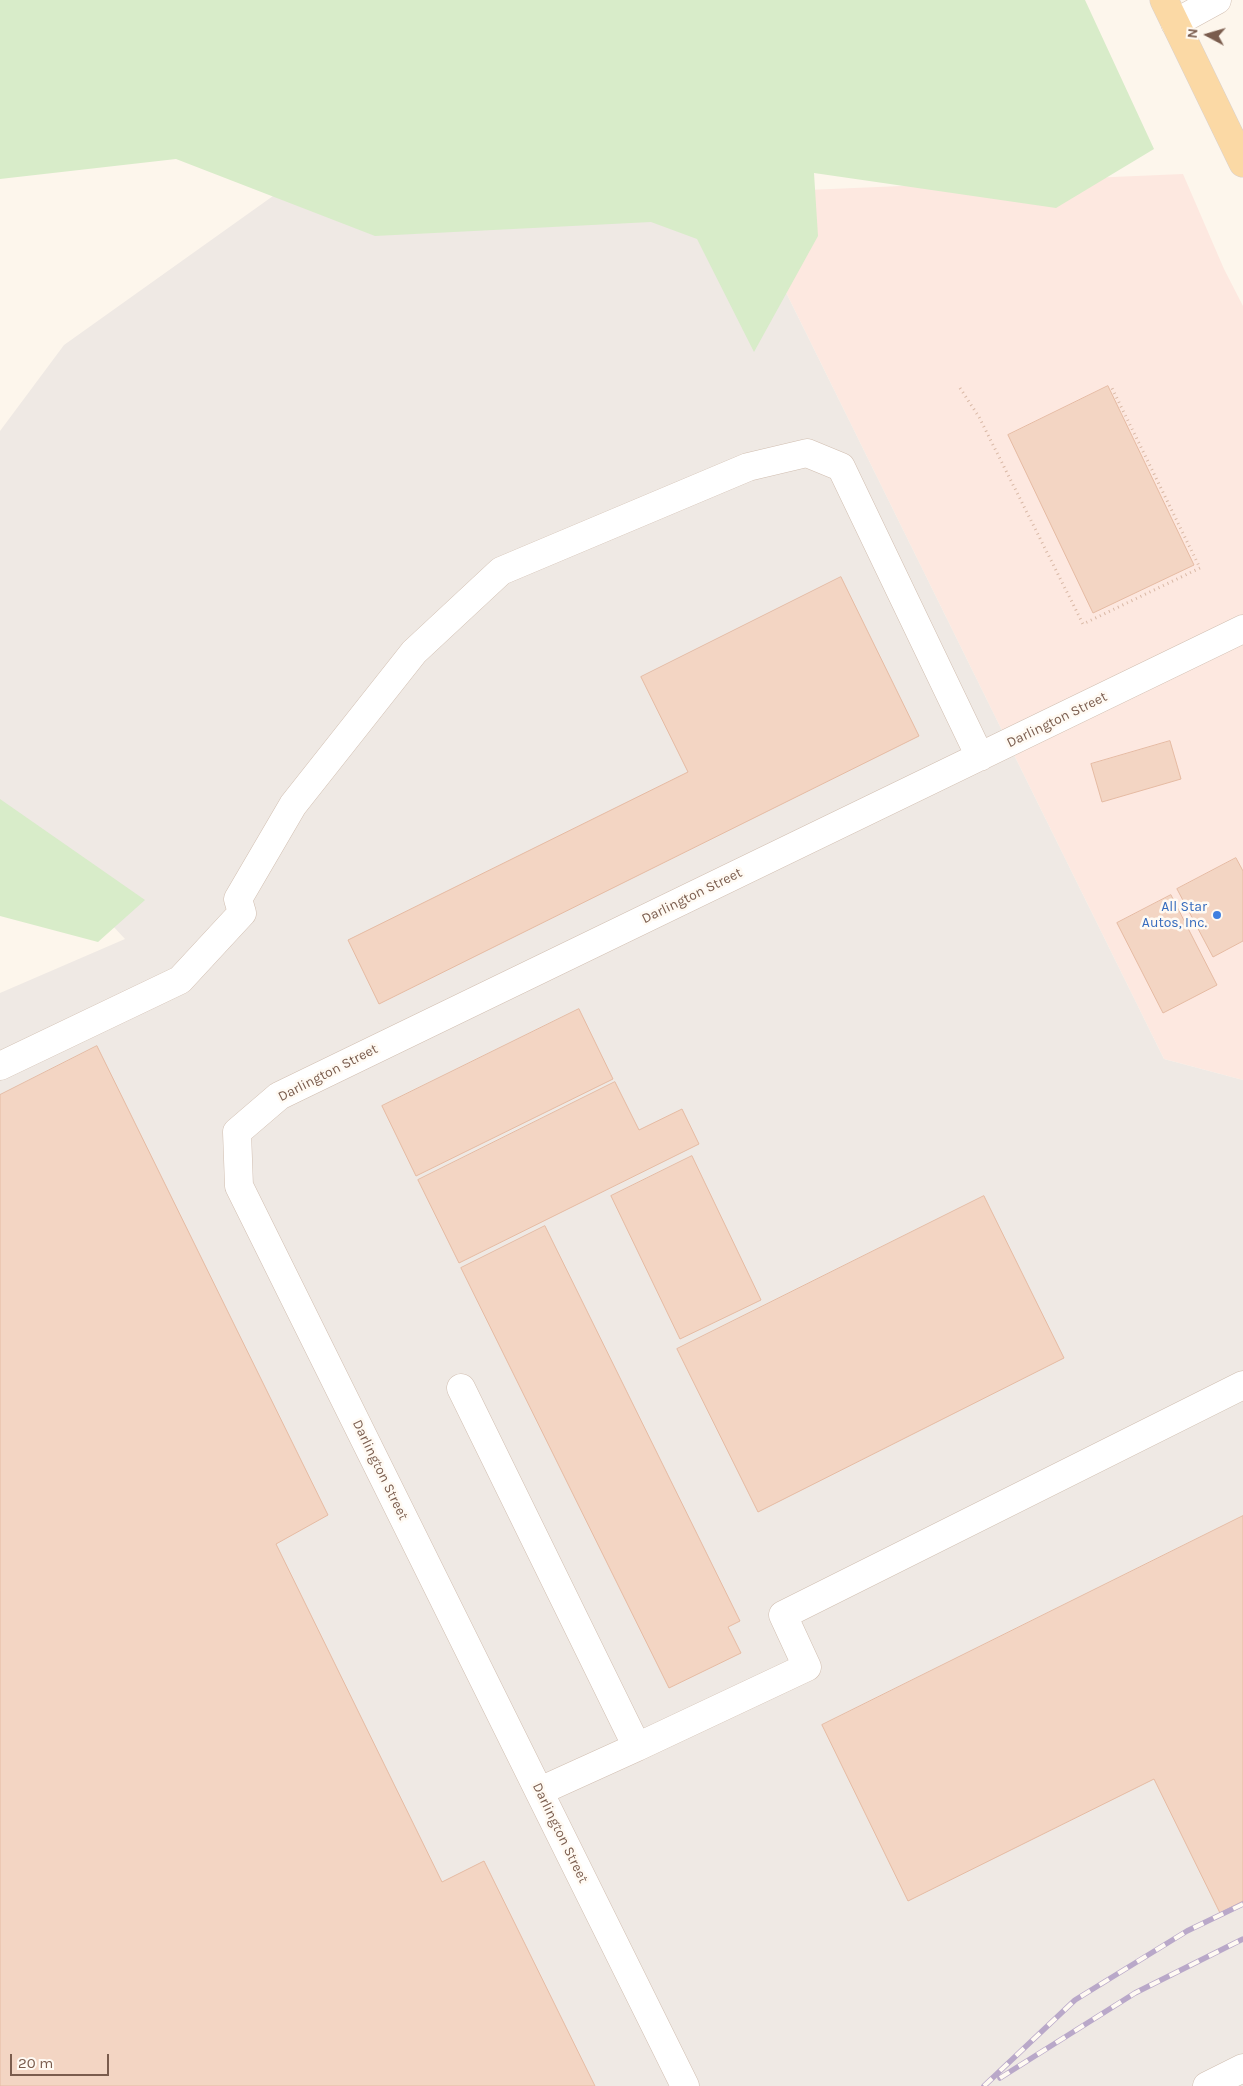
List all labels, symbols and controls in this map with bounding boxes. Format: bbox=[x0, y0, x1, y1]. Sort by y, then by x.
north arrow bbox=[1183, 10, 1233, 60]
text: N bbox=[1184, 28, 1202, 39]
street label: Darlington Street bbox=[1004, 688, 1110, 752]
street label: Darlington Street bbox=[639, 864, 745, 928]
place label: All Star Autos, Inc. bbox=[1142, 899, 1207, 932]
marker: All Star Autos, Inc. bbox=[1211, 909, 1223, 921]
street label: Darlington Street bbox=[275, 1041, 381, 1105]
street label: Darlington Street bbox=[348, 1417, 412, 1523]
street label: Darlington Street bbox=[528, 1780, 592, 1886]
scale bar bbox=[12, 2044, 111, 2076]
text: 20 m bbox=[18, 2054, 53, 2072]

